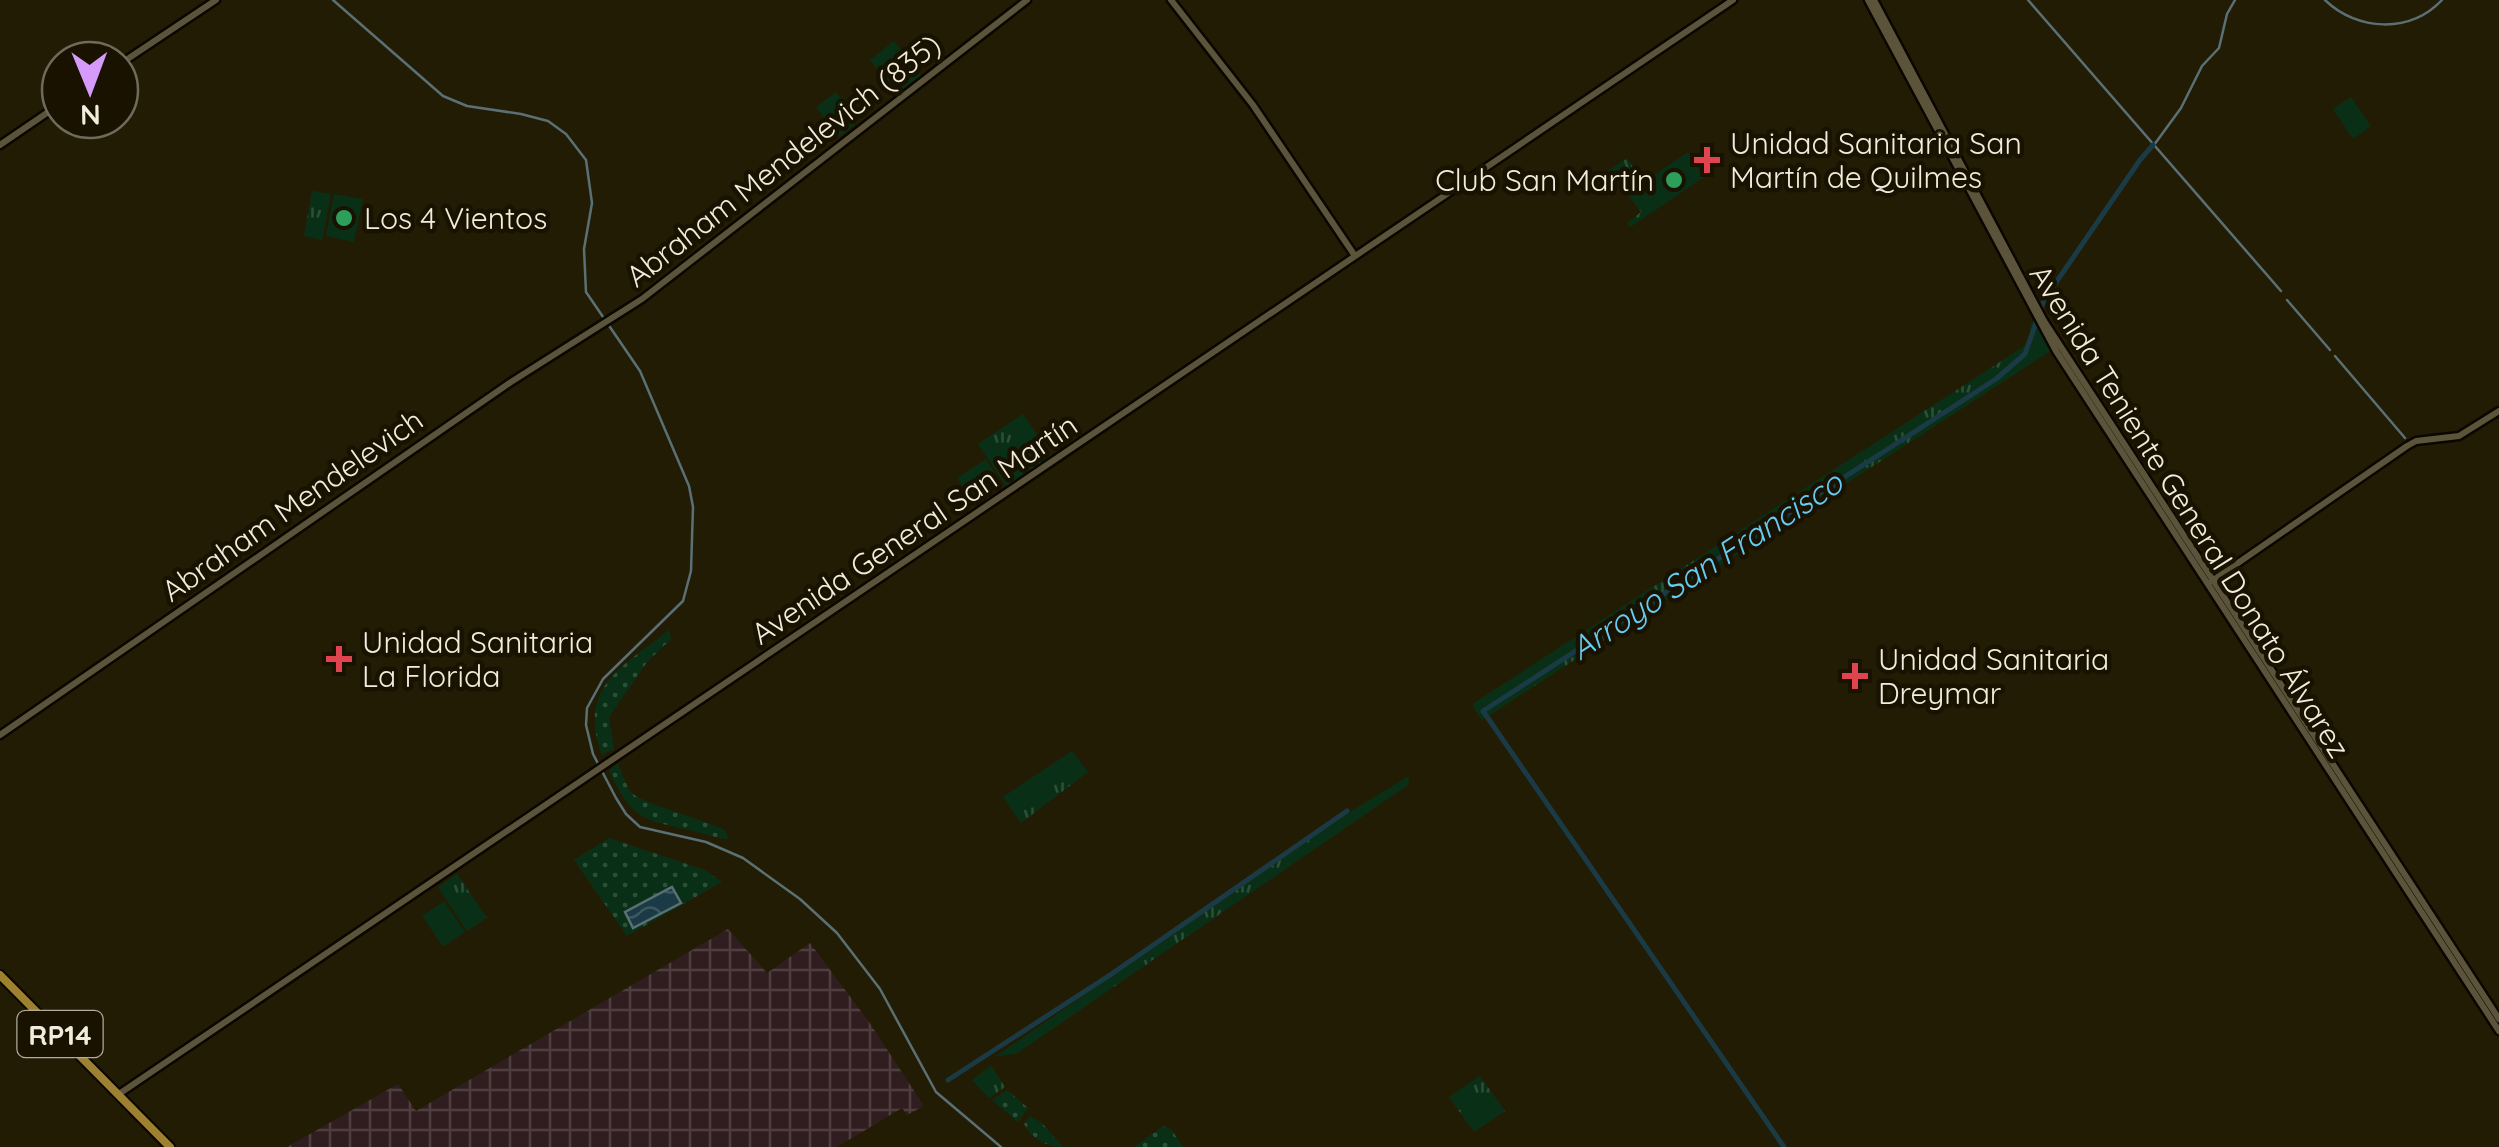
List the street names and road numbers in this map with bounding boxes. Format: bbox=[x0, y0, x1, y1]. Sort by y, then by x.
street label: Abraham Mendelevich (835) bbox=[618, 25, 948, 295]
street label: Avenida Teniente General Donato Álvarez bbox=[2022, 257, 2358, 765]
street label: Abraham Mendelevich bbox=[154, 400, 430, 610]
street label: Avenida General San Martín bbox=[744, 406, 1084, 652]
road number: RP14 bbox=[18, 1011, 102, 1057]

